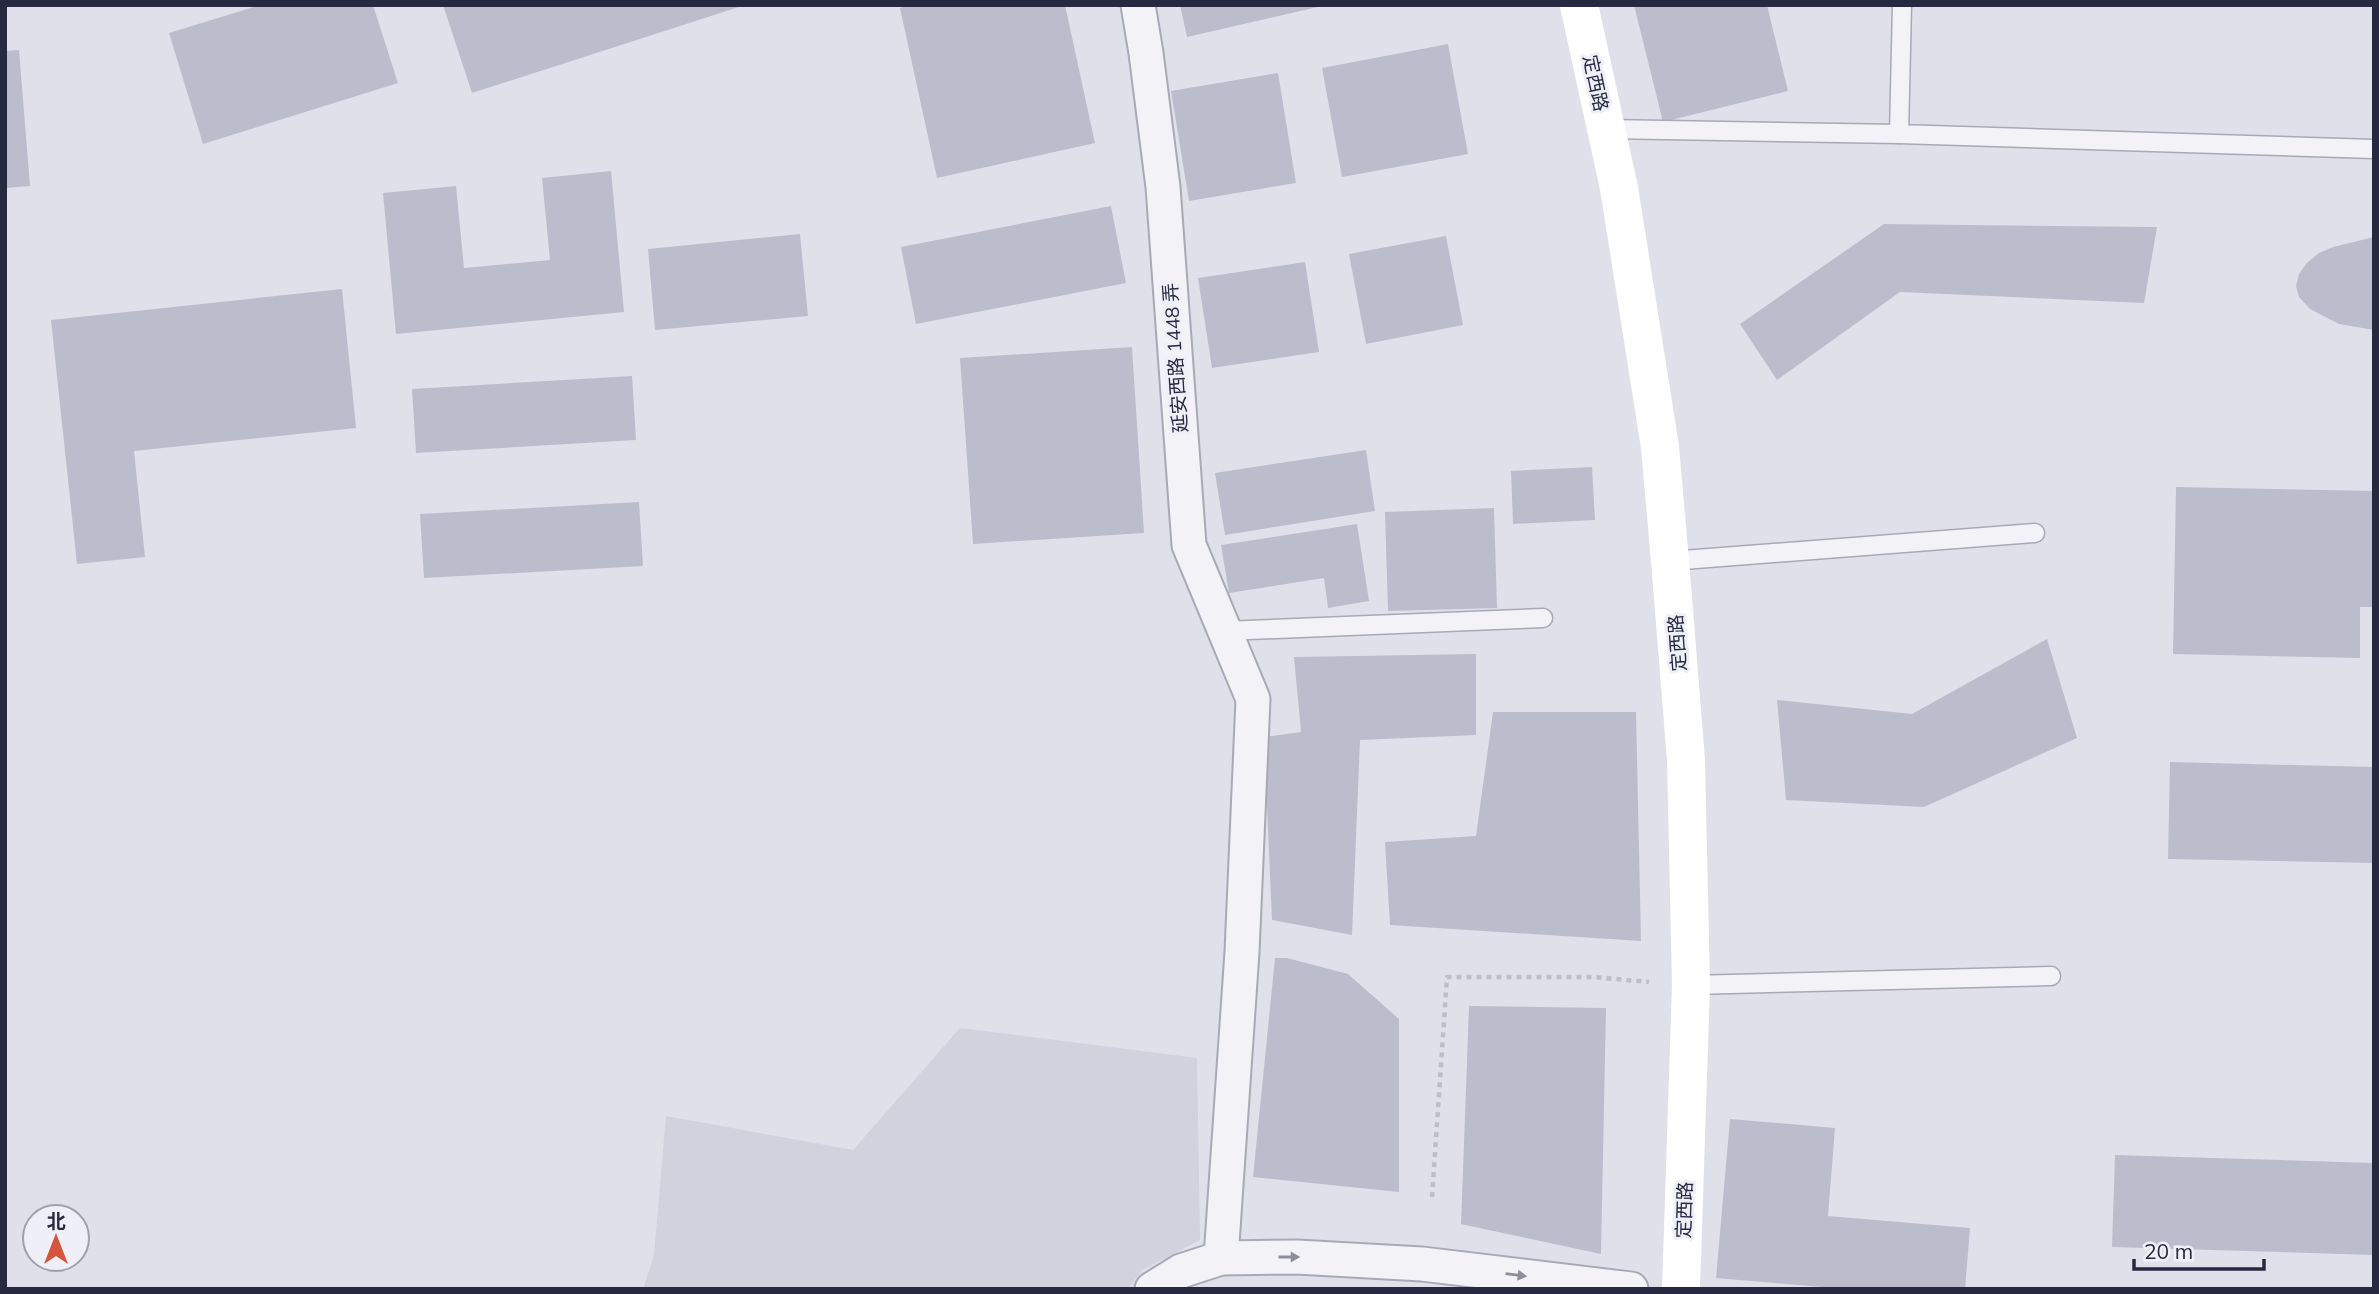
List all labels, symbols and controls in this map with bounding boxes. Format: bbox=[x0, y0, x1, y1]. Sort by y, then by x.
street label: 定西路 bbox=[1578, 53, 1614, 113]
street label: 延安西路 1448 弄 bbox=[1158, 282, 1192, 434]
street label: 定西路 bbox=[1663, 614, 1691, 672]
street label: 定西路 bbox=[1671, 1181, 1697, 1239]
north arrow bbox=[21, 1203, 91, 1273]
text: 北 bbox=[46, 1209, 66, 1233]
scale bar bbox=[2134, 1228, 2264, 1272]
text: 20 m bbox=[2144, 1238, 2193, 1264]
one-way arrow bbox=[1278, 1251, 1300, 1263]
one-way arrow bbox=[1505, 1269, 1527, 1280]

